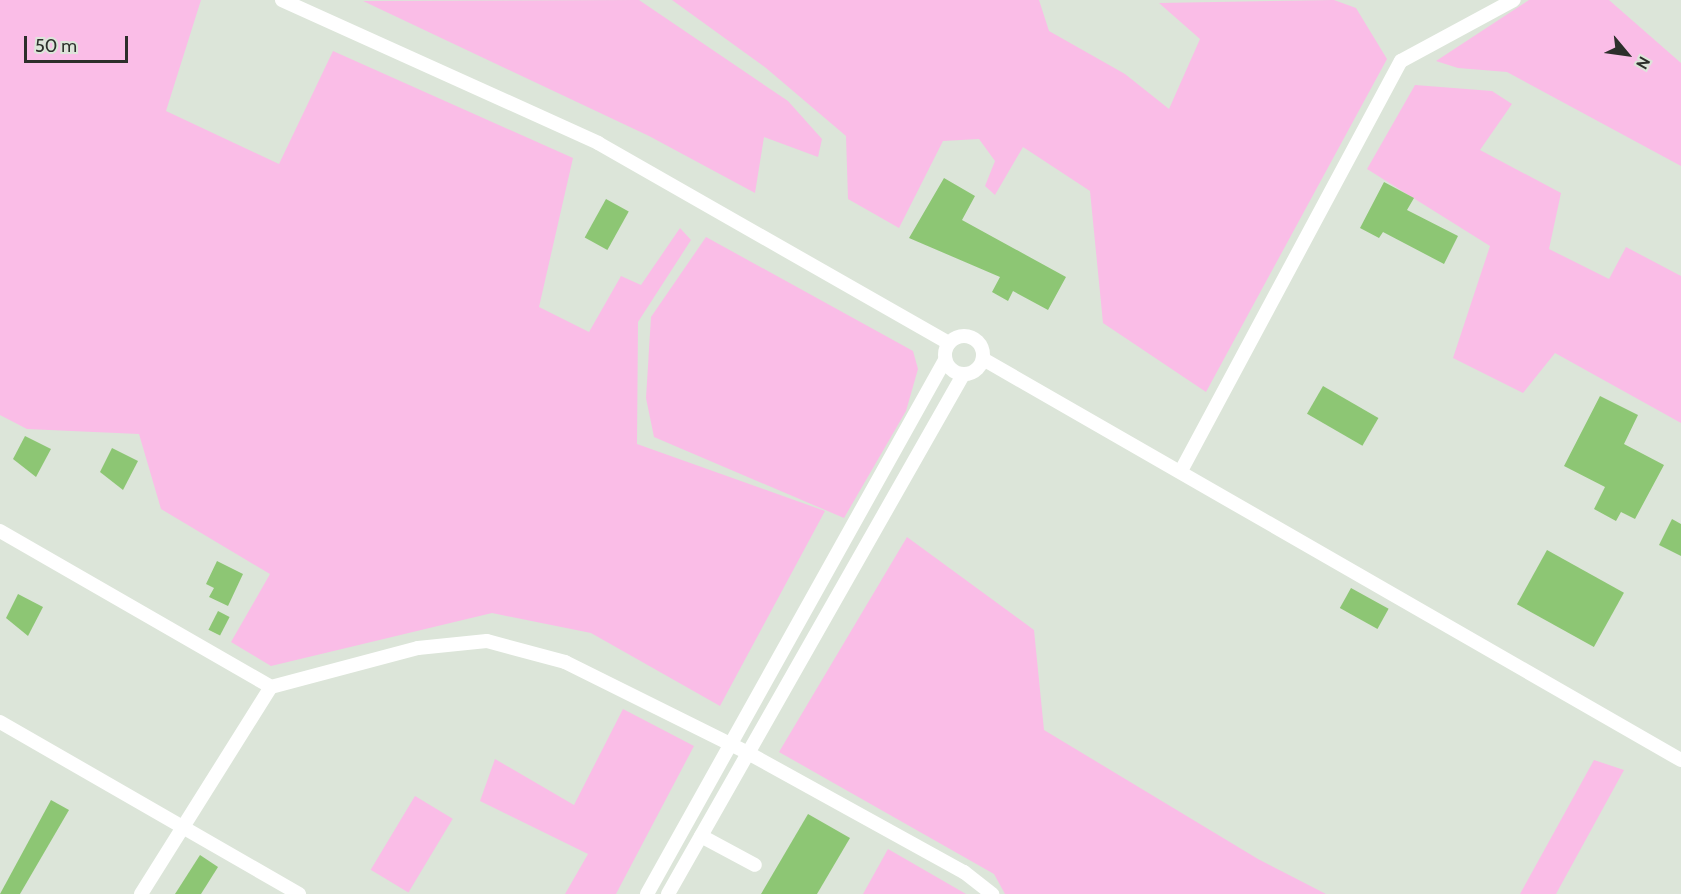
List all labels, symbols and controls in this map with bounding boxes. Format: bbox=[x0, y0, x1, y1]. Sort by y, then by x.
scale bar bbox=[27, 24, 130, 62]
north arrow bbox=[1597, 24, 1657, 84]
text: 50 m bbox=[35, 35, 77, 57]
text: N bbox=[1632, 53, 1654, 73]

